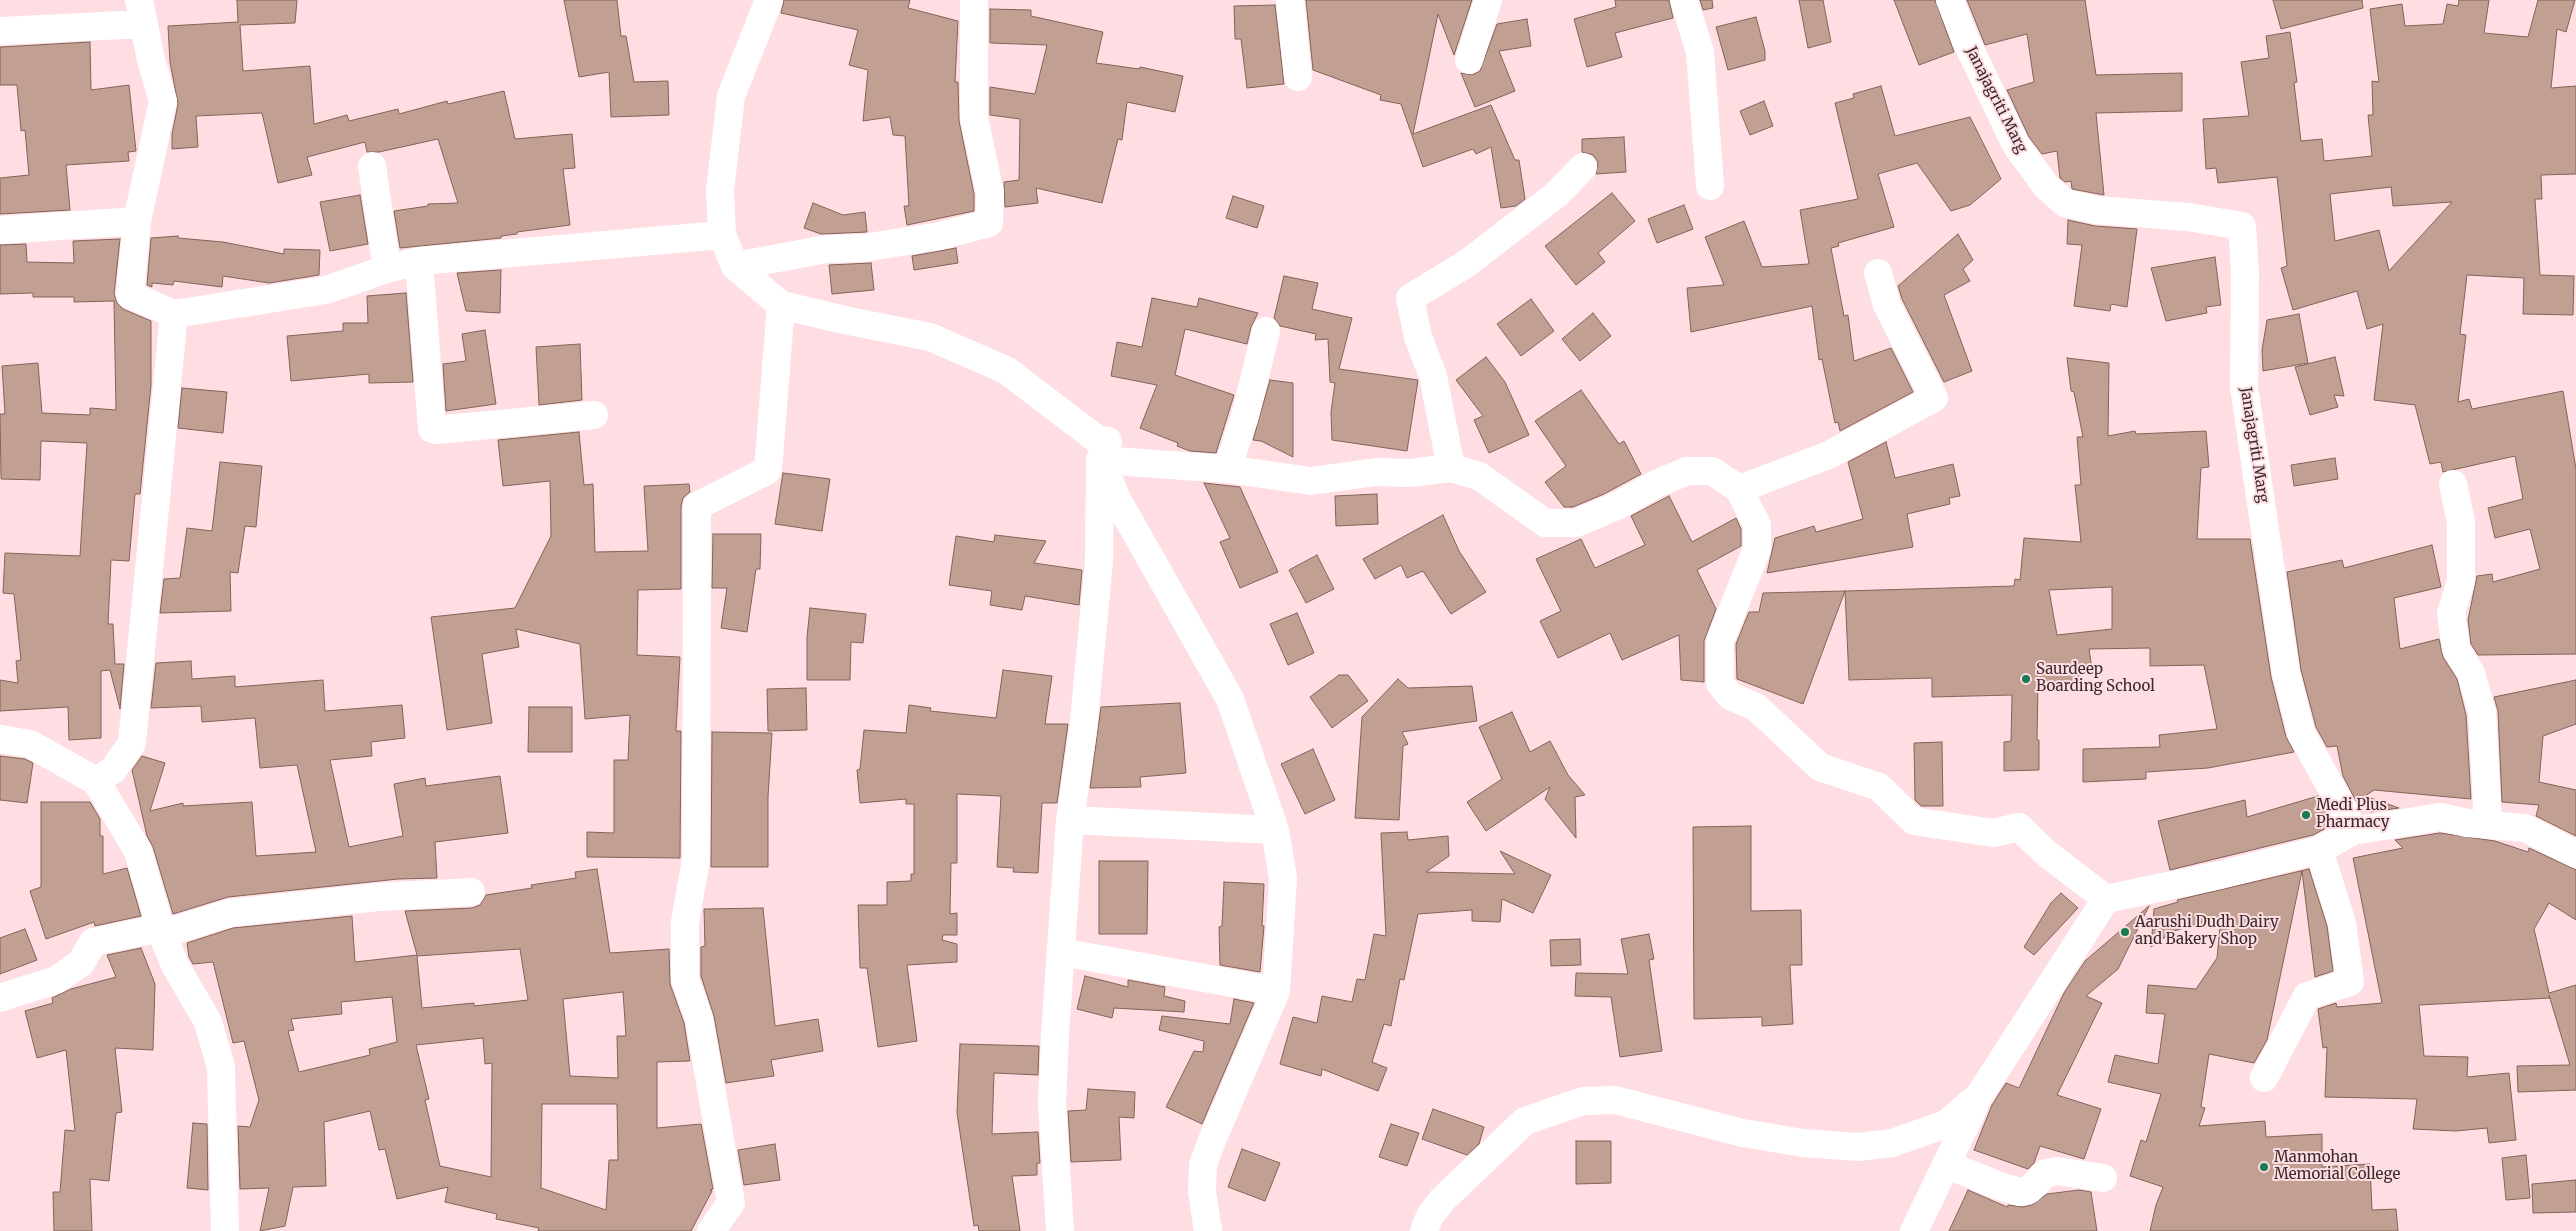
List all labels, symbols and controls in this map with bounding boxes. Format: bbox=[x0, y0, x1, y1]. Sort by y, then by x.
street label: Janajagriti Marg bbox=[1961, 44, 2031, 156]
street label: Janajagriti Marg bbox=[2236, 386, 2272, 504]
place label: Saurdeep Boarding School bbox=[2036, 661, 2155, 696]
marker: Saurdeep Boarding School bbox=[2020, 673, 2032, 685]
place label: Medi Plus Pharmacy bbox=[2316, 797, 2389, 832]
marker: Medi Plus Pharmacy bbox=[2300, 809, 2312, 821]
place label: Aarushi Dudh Dairy and Bakery Shop bbox=[2135, 914, 2279, 949]
marker: Aarushi Dudh Dairy and Bakery Shop bbox=[2119, 926, 2131, 938]
place label: Manmohan Memorial College bbox=[2274, 1149, 2400, 1184]
marker: Manmohan Memorial College bbox=[2258, 1161, 2270, 1173]

